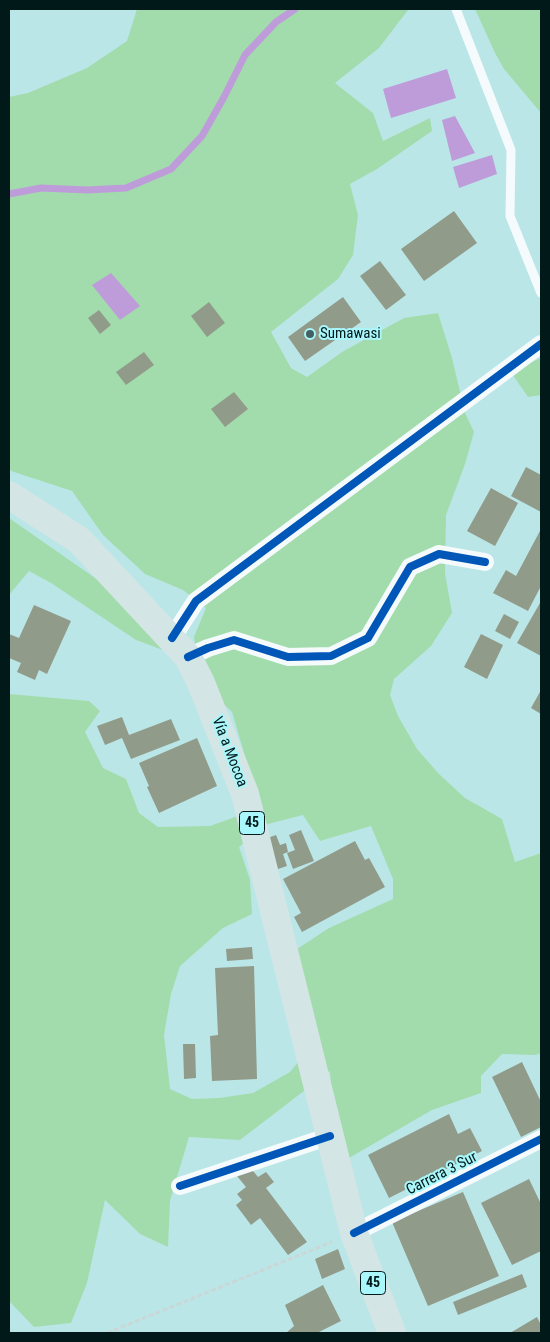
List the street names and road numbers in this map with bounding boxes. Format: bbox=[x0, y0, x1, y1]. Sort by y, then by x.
street label: Vía a Mocoa bbox=[207, 714, 251, 790]
road number: 45 bbox=[240, 811, 264, 834]
street label: Carrera 3 Sur bbox=[404, 1148, 480, 1200]
road number: 45 bbox=[360, 1272, 386, 1295]

